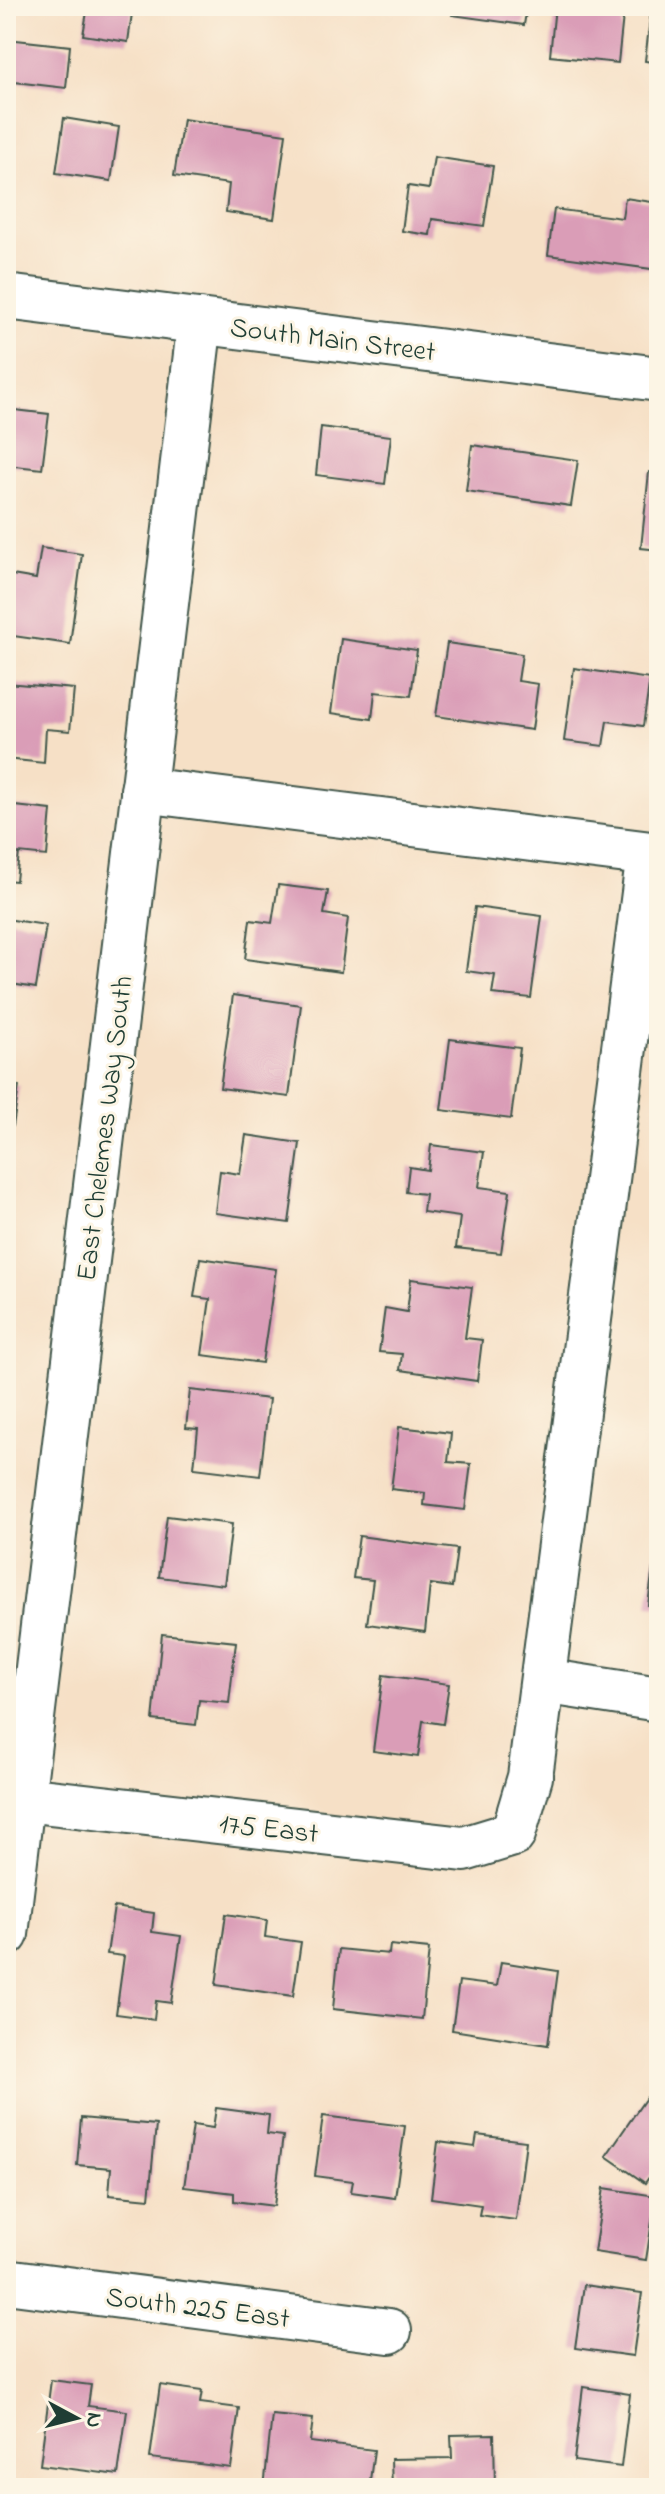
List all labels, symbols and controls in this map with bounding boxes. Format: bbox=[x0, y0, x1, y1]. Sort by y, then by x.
street label: South Main Street bbox=[227, 309, 438, 374]
street label: East Chelemes Way South bbox=[67, 973, 146, 1283]
street label: 175 East bbox=[217, 1805, 320, 1856]
street label: South 225 East bbox=[103, 2278, 292, 2341]
north arrow bbox=[36, 2378, 116, 2458]
text: N bbox=[76, 2411, 110, 2429]

